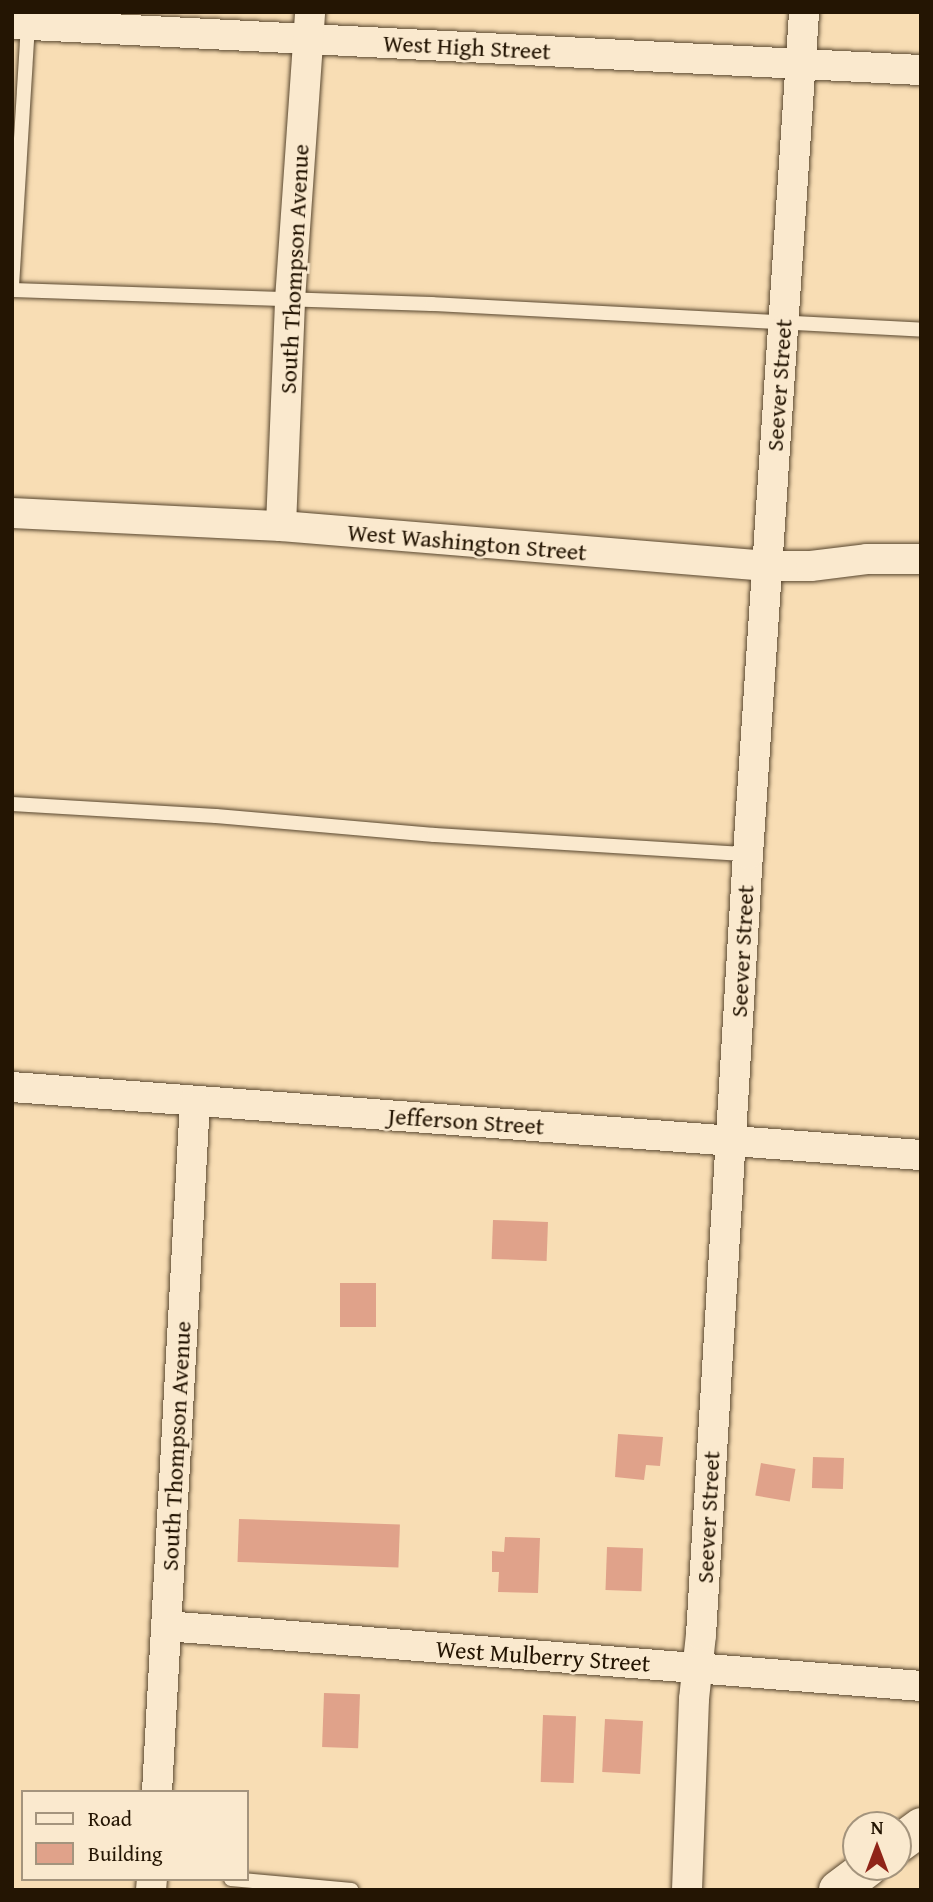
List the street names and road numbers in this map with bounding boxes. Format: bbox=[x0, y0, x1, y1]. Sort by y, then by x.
street label: West High Street bbox=[382, 28, 552, 66]
street label: South Thompson Avenue bbox=[273, 143, 315, 395]
street label: Seever Street bbox=[760, 318, 798, 452]
street label: West Washington Street bbox=[346, 517, 588, 567]
street label: Seever Street bbox=[724, 884, 760, 1018]
street label: Jefferson Street bbox=[387, 1101, 545, 1141]
street label: South Thompson Avenue bbox=[155, 1320, 197, 1572]
street label: Seever Street bbox=[690, 1450, 726, 1584]
street label: West Mulberry Street bbox=[435, 1634, 651, 1678]

